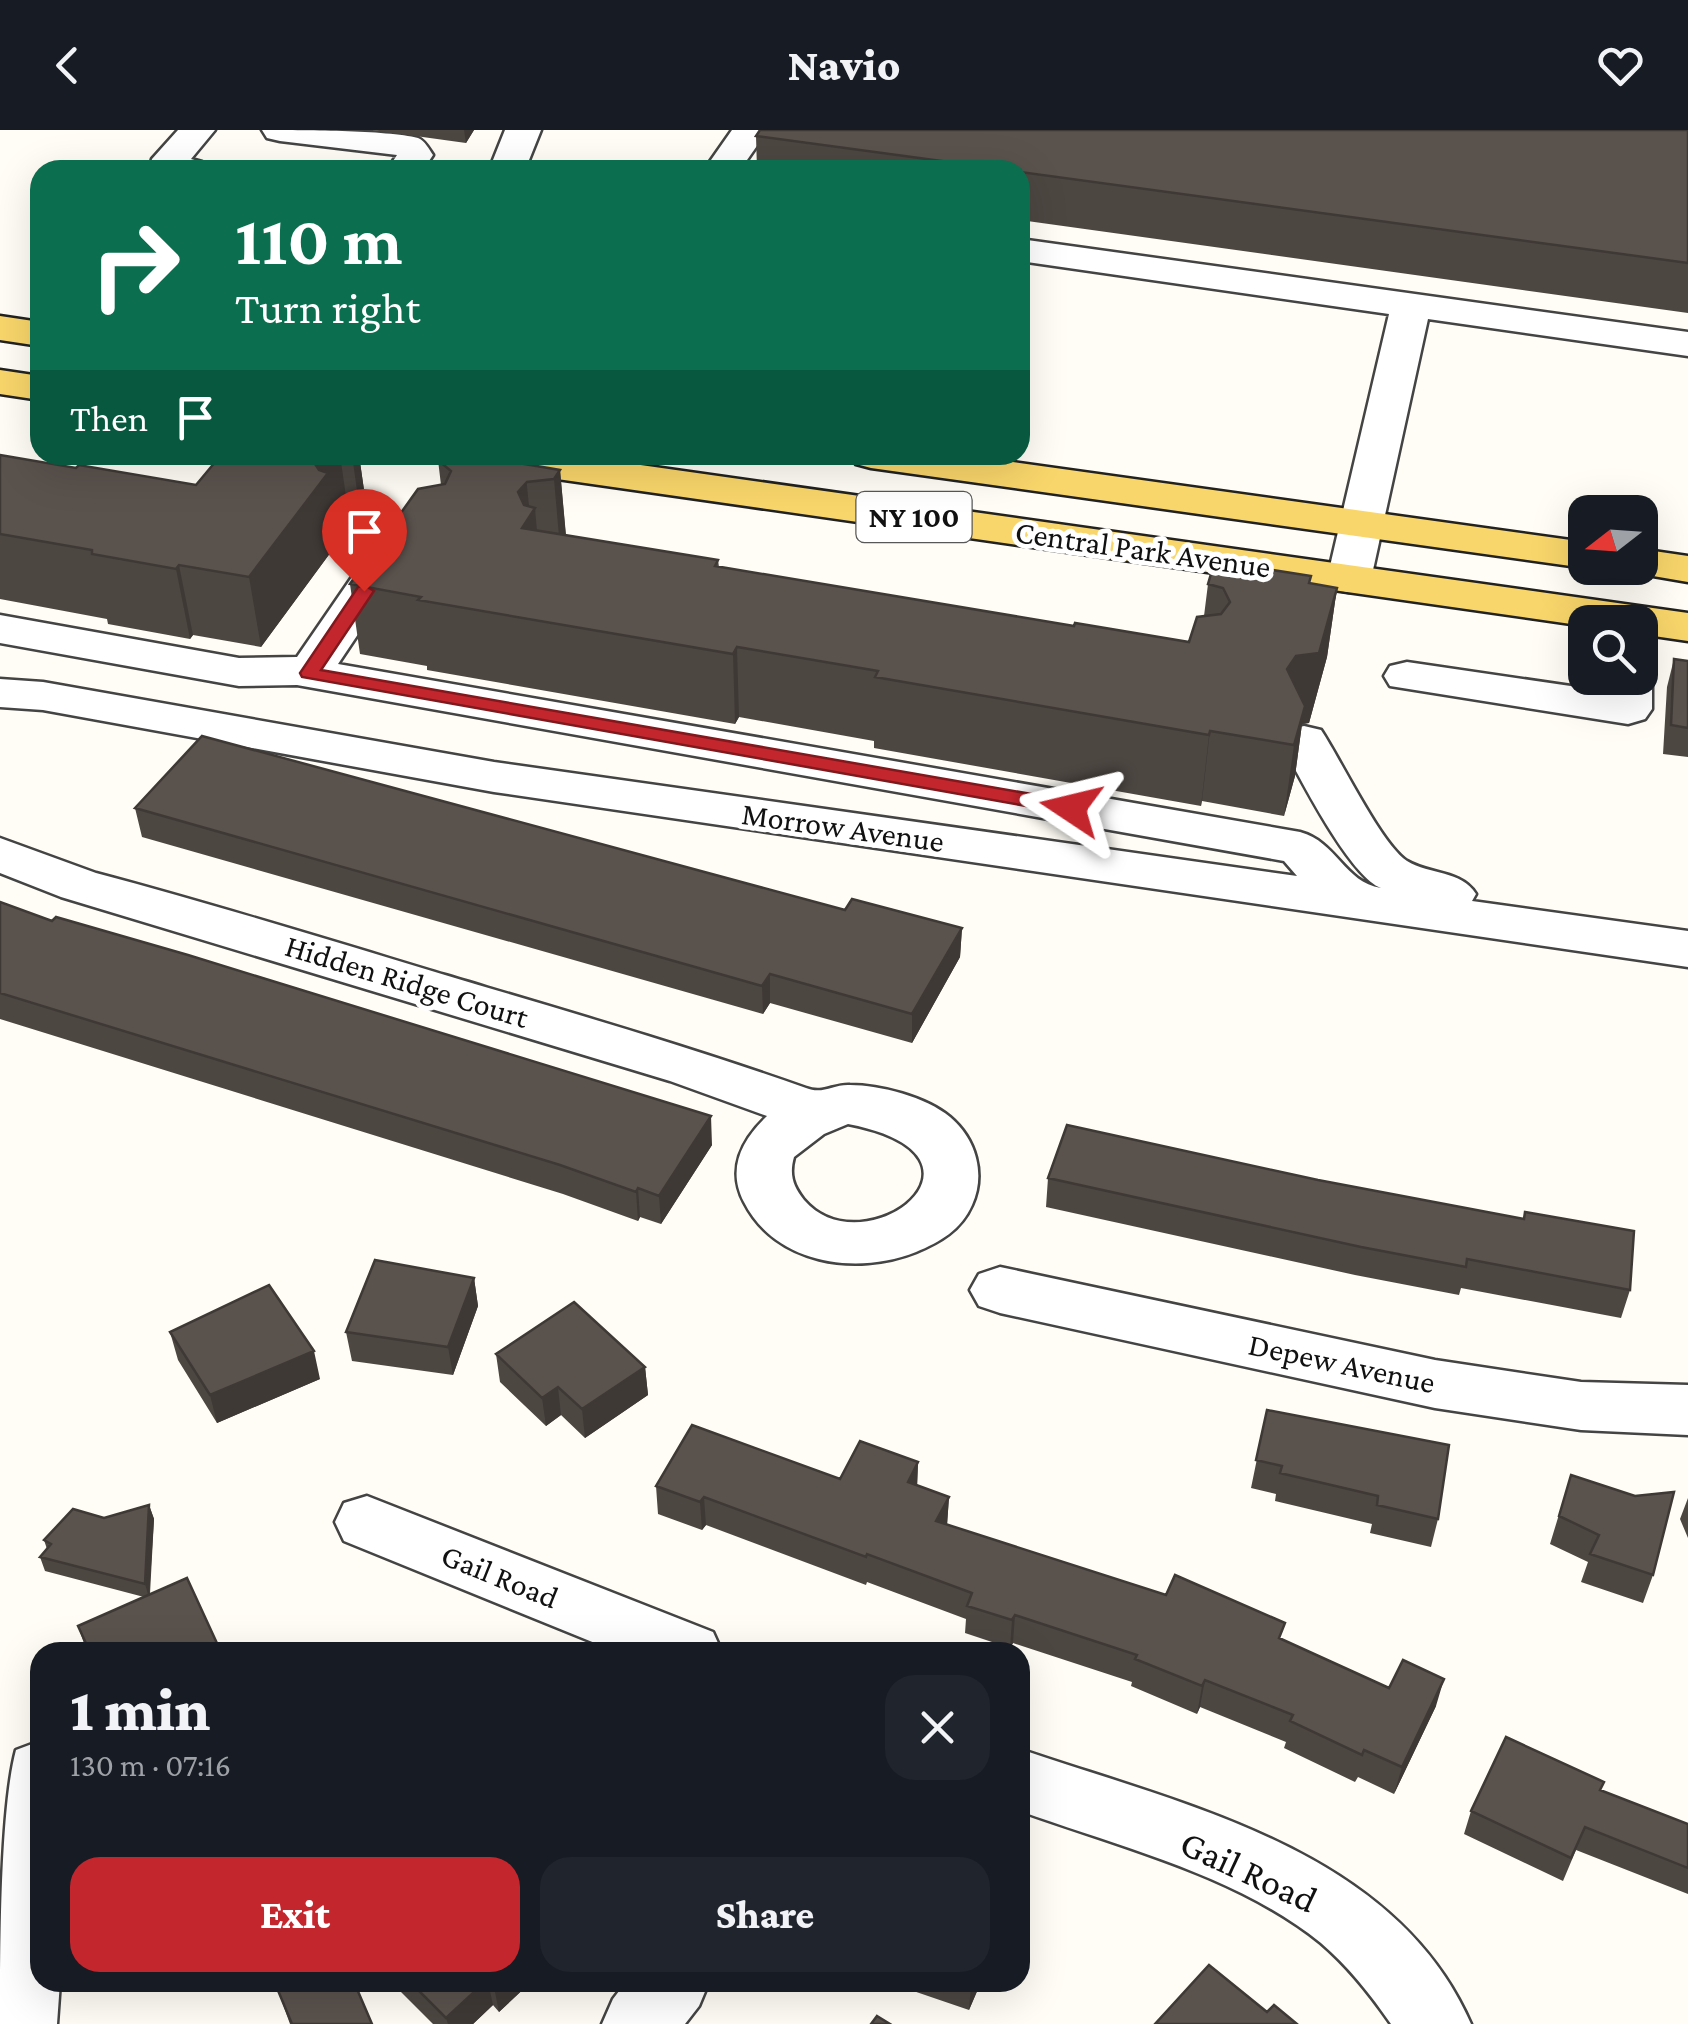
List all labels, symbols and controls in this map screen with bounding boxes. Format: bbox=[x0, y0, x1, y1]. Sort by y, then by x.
icon: back bbox=[40, 38, 95, 93]
icon: heart bbox=[1593, 38, 1648, 93]
text: Navio bbox=[787, 40, 901, 90]
icon: right bbox=[70, 200, 200, 330]
text: 110 m bbox=[235, 201, 403, 279]
text: Turn right bbox=[235, 283, 420, 333]
icon: arrive bbox=[168, 390, 223, 445]
text: Then bbox=[70, 397, 148, 439]
pin bbox=[322, 489, 407, 592]
road number: NY 100 bbox=[856, 492, 972, 542]
north arrow bbox=[1568, 495, 1658, 585]
map controls bbox=[1568, 495, 1658, 695]
icon: arrive bbox=[337, 504, 392, 559]
street label: Central Park Avenue bbox=[1013, 513, 1273, 585]
button: search bbox=[1568, 605, 1658, 695]
position arrow bbox=[1019, 756, 1123, 860]
street label: Morrow Avenue bbox=[739, 795, 947, 859]
street label: Hidden Ridge Court bbox=[281, 927, 533, 1035]
street label: Depew Avenue bbox=[1245, 1326, 1439, 1400]
street label: Gail Road bbox=[436, 1536, 564, 1616]
button: close bbox=[885, 1675, 990, 1780]
text: 1 min bbox=[70, 1676, 210, 1743]
text: 130 m · 07:16 bbox=[70, 1747, 231, 1783]
street label: Gail Road bbox=[1174, 1821, 1324, 1921]
button: Exit bbox=[70, 1857, 520, 1972]
button: Share bbox=[540, 1857, 990, 1972]

